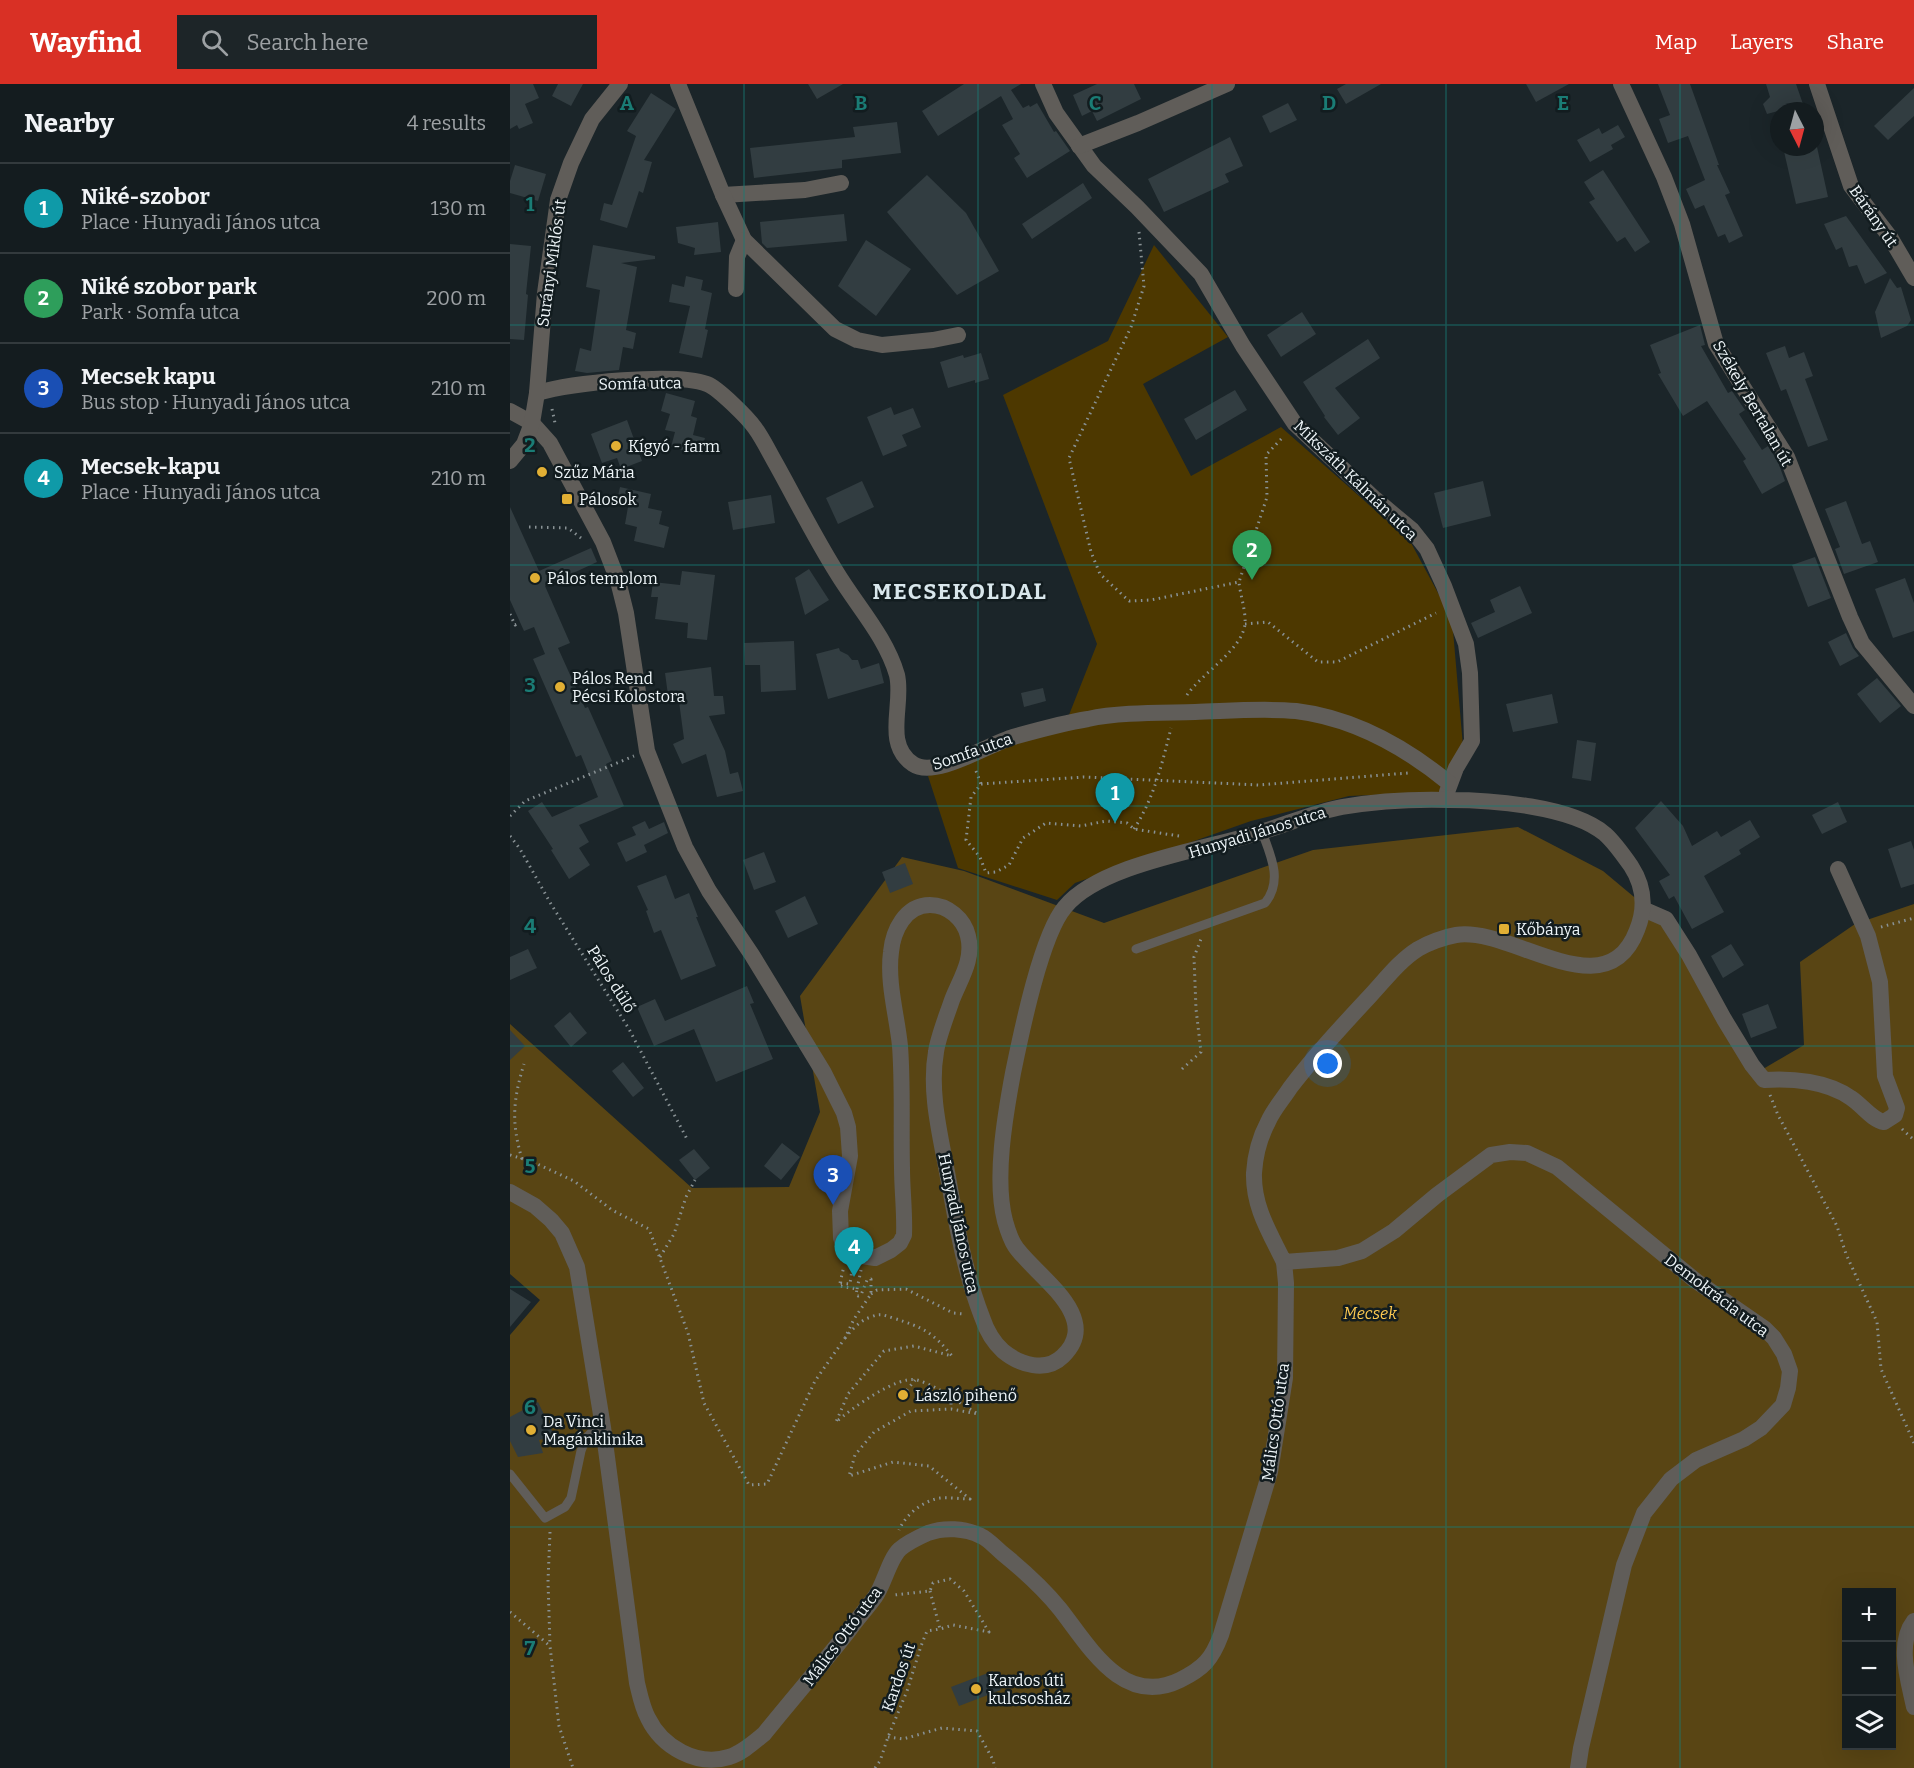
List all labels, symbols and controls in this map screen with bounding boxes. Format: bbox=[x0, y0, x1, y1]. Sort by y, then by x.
search box bbox=[177, 15, 597, 69]
text: Wayfind bbox=[30, 26, 141, 59]
icon: search bbox=[198, 26, 231, 59]
text: Search here bbox=[246, 29, 369, 56]
text: Map bbox=[1655, 29, 1697, 55]
text: Layers bbox=[1730, 29, 1794, 55]
text: Share bbox=[1827, 29, 1884, 55]
text: A bbox=[620, 91, 635, 115]
text: B bbox=[855, 91, 868, 115]
text: C bbox=[1089, 91, 1101, 115]
text: D bbox=[1322, 91, 1336, 115]
text: E bbox=[1557, 91, 1569, 115]
north arrow bbox=[1770, 102, 1824, 156]
text: Nearby bbox=[24, 108, 114, 139]
text: 4 results bbox=[407, 111, 486, 135]
street label: Bárány út bbox=[1845, 182, 1902, 251]
text: Niké-szobor bbox=[81, 183, 210, 210]
text: 1 bbox=[526, 192, 535, 216]
text: 1 bbox=[39, 196, 48, 220]
text: 130 m bbox=[431, 196, 486, 220]
street label: Surányi Miklós út bbox=[533, 198, 570, 328]
text: Place · Hunyadi János utca bbox=[81, 210, 321, 234]
text: Niké szobor park bbox=[81, 273, 257, 300]
text: 2 bbox=[38, 286, 49, 310]
text: 200 m bbox=[426, 286, 486, 310]
text: Park · Somfa utca bbox=[81, 300, 240, 324]
street label: Székely Bertalan út bbox=[1709, 337, 1796, 470]
text: Mecsek kapu bbox=[81, 363, 216, 390]
street label: Somfa utca bbox=[598, 373, 682, 394]
text: 3 bbox=[38, 376, 49, 400]
text: 210 m bbox=[431, 376, 486, 400]
text: Bus stop · Hunyadi János utca bbox=[81, 390, 350, 414]
street label: Mikszáth Kálmán utca bbox=[1290, 417, 1421, 544]
text: 2 bbox=[524, 433, 536, 457]
place label: Kígyó - farm bbox=[628, 437, 720, 456]
marker: Kígyó - farm bbox=[609, 439, 623, 453]
text: Mecsek-kapu bbox=[81, 453, 220, 480]
place label: Szűz Mária bbox=[554, 463, 635, 482]
marker: Szűz Mária bbox=[535, 465, 549, 479]
text: 4 bbox=[37, 466, 50, 490]
text: 210 m bbox=[431, 466, 486, 490]
text: Place · Hunyadi János utca bbox=[81, 480, 321, 504]
place label: Pálosok bbox=[579, 490, 637, 509]
marker: Pálosok bbox=[560, 492, 574, 506]
pin: 2 bbox=[1232, 530, 1272, 580]
place label: Pálos templom bbox=[547, 569, 658, 588]
marker: Pálos templom bbox=[528, 571, 542, 585]
district label: MECSEKOLDAL bbox=[873, 578, 1047, 605]
place label: Pálos Rend Pécsi Kolostora bbox=[572, 669, 686, 706]
text: 3 bbox=[524, 673, 536, 697]
marker: Pálos Rend Pécsi Kolostora bbox=[553, 680, 567, 694]
street label: Somfa utca bbox=[930, 729, 1015, 774]
pin: 1 bbox=[1096, 774, 1134, 823]
street label: Hunyadi János utca bbox=[1186, 802, 1328, 862]
text: 4 bbox=[524, 914, 536, 938]
place label: Kőbánya bbox=[1516, 920, 1581, 939]
marker: Kőbánya bbox=[1497, 922, 1511, 936]
street label: Pálos dűlő bbox=[583, 942, 640, 1016]
your location bbox=[1313, 1049, 1342, 1078]
street label: Hunyadi János utca bbox=[934, 1151, 983, 1295]
text: 5 bbox=[525, 1154, 536, 1178]
pin: 3 bbox=[814, 1156, 852, 1205]
pin: 4 bbox=[834, 1228, 874, 1277]
street label: Demokrácia utca bbox=[1661, 1250, 1773, 1341]
park label: Mecsek bbox=[1343, 1304, 1397, 1323]
street label: Málics Ottó utca bbox=[1258, 1362, 1293, 1482]
place label: László pihenő bbox=[915, 1386, 1017, 1405]
marker: László pihenő bbox=[896, 1388, 910, 1402]
text: 6 bbox=[524, 1395, 536, 1419]
place label: Da Vinci Magánklinika bbox=[543, 1412, 644, 1449]
marker: Da Vinci Magánklinika bbox=[524, 1423, 538, 1437]
street label: Málics Ottó utca bbox=[799, 1583, 886, 1690]
map controls bbox=[1842, 1588, 1896, 1750]
button: + bbox=[1842, 1588, 1896, 1642]
text: 7 bbox=[525, 1636, 536, 1660]
street label: Kardos út bbox=[878, 1640, 919, 1714]
button: − bbox=[1842, 1642, 1896, 1696]
place label: Kardos úti kulcsosház bbox=[988, 1671, 1071, 1708]
marker: Kardos úti kulcsosház bbox=[969, 1682, 983, 1696]
button: layers bbox=[1842, 1696, 1896, 1750]

